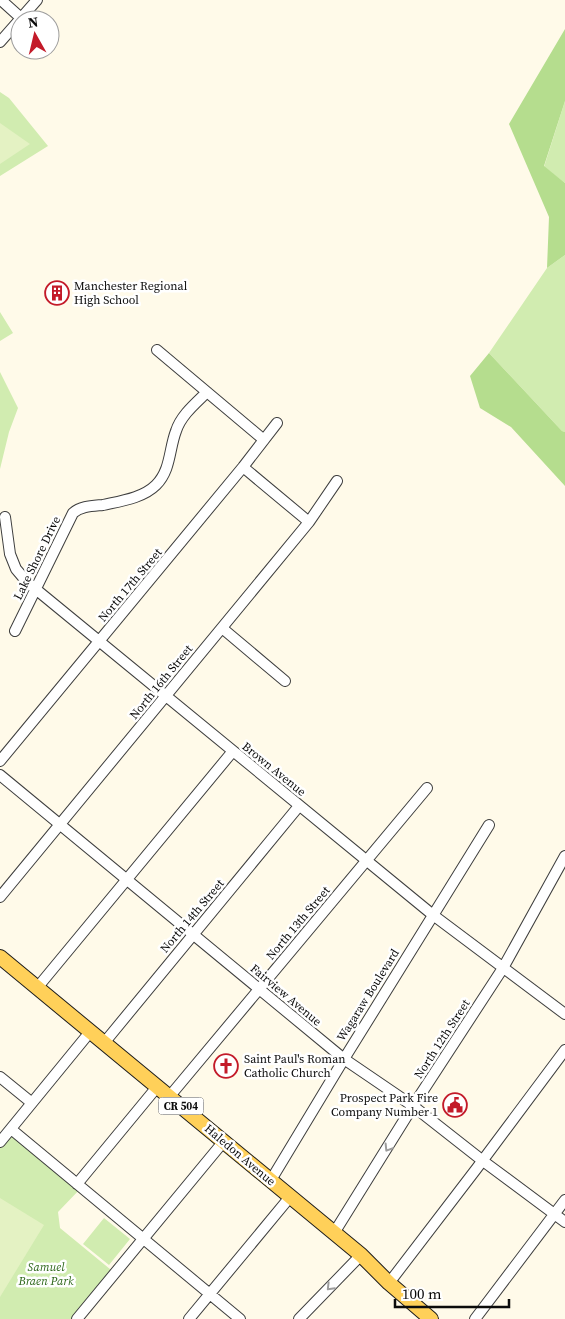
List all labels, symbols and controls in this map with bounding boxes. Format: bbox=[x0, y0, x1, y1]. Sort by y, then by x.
north arrow bbox=[10, 10, 60, 60]
text: N bbox=[27, 12, 40, 33]
place label: Manchester Regional High School bbox=[74, 278, 188, 308]
building icon: Manchester Regional High School bbox=[44, 280, 70, 306]
street label: Lake Shore Drive bbox=[10, 514, 64, 602]
street label: North 17th Street bbox=[94, 545, 166, 625]
street label: North 16th Street bbox=[126, 641, 196, 723]
street label: Brown Avenue bbox=[239, 738, 309, 800]
street label: North 14th Street bbox=[156, 876, 228, 956]
street label: North 13th Street bbox=[262, 883, 334, 963]
street label: Wagaraw Boulevard bbox=[333, 946, 403, 1044]
street label: Fairview Avenue bbox=[247, 960, 325, 1030]
street label: North 12th Street bbox=[410, 996, 474, 1082]
place label: Saint Paul's Roman Catholic Church bbox=[244, 1051, 346, 1081]
church icon: Saint Paul's Roman Catholic Church bbox=[213, 1053, 239, 1079]
place label: Prospect Park Fire Company Number 1 bbox=[331, 1090, 438, 1120]
public building icon: Prospect Park Fire Company Number 1 bbox=[442, 1092, 468, 1118]
road number: CR 504 bbox=[158, 1098, 204, 1114]
street label: Haledon Avenue bbox=[201, 1121, 279, 1189]
one-way arrow bbox=[384, 1142, 394, 1151]
park label: Samuel Braen Park bbox=[17, 1259, 74, 1289]
scale bar bbox=[395, 1276, 509, 1308]
one-way arrow bbox=[327, 1281, 336, 1290]
text: 100 m bbox=[402, 1283, 442, 1304]

